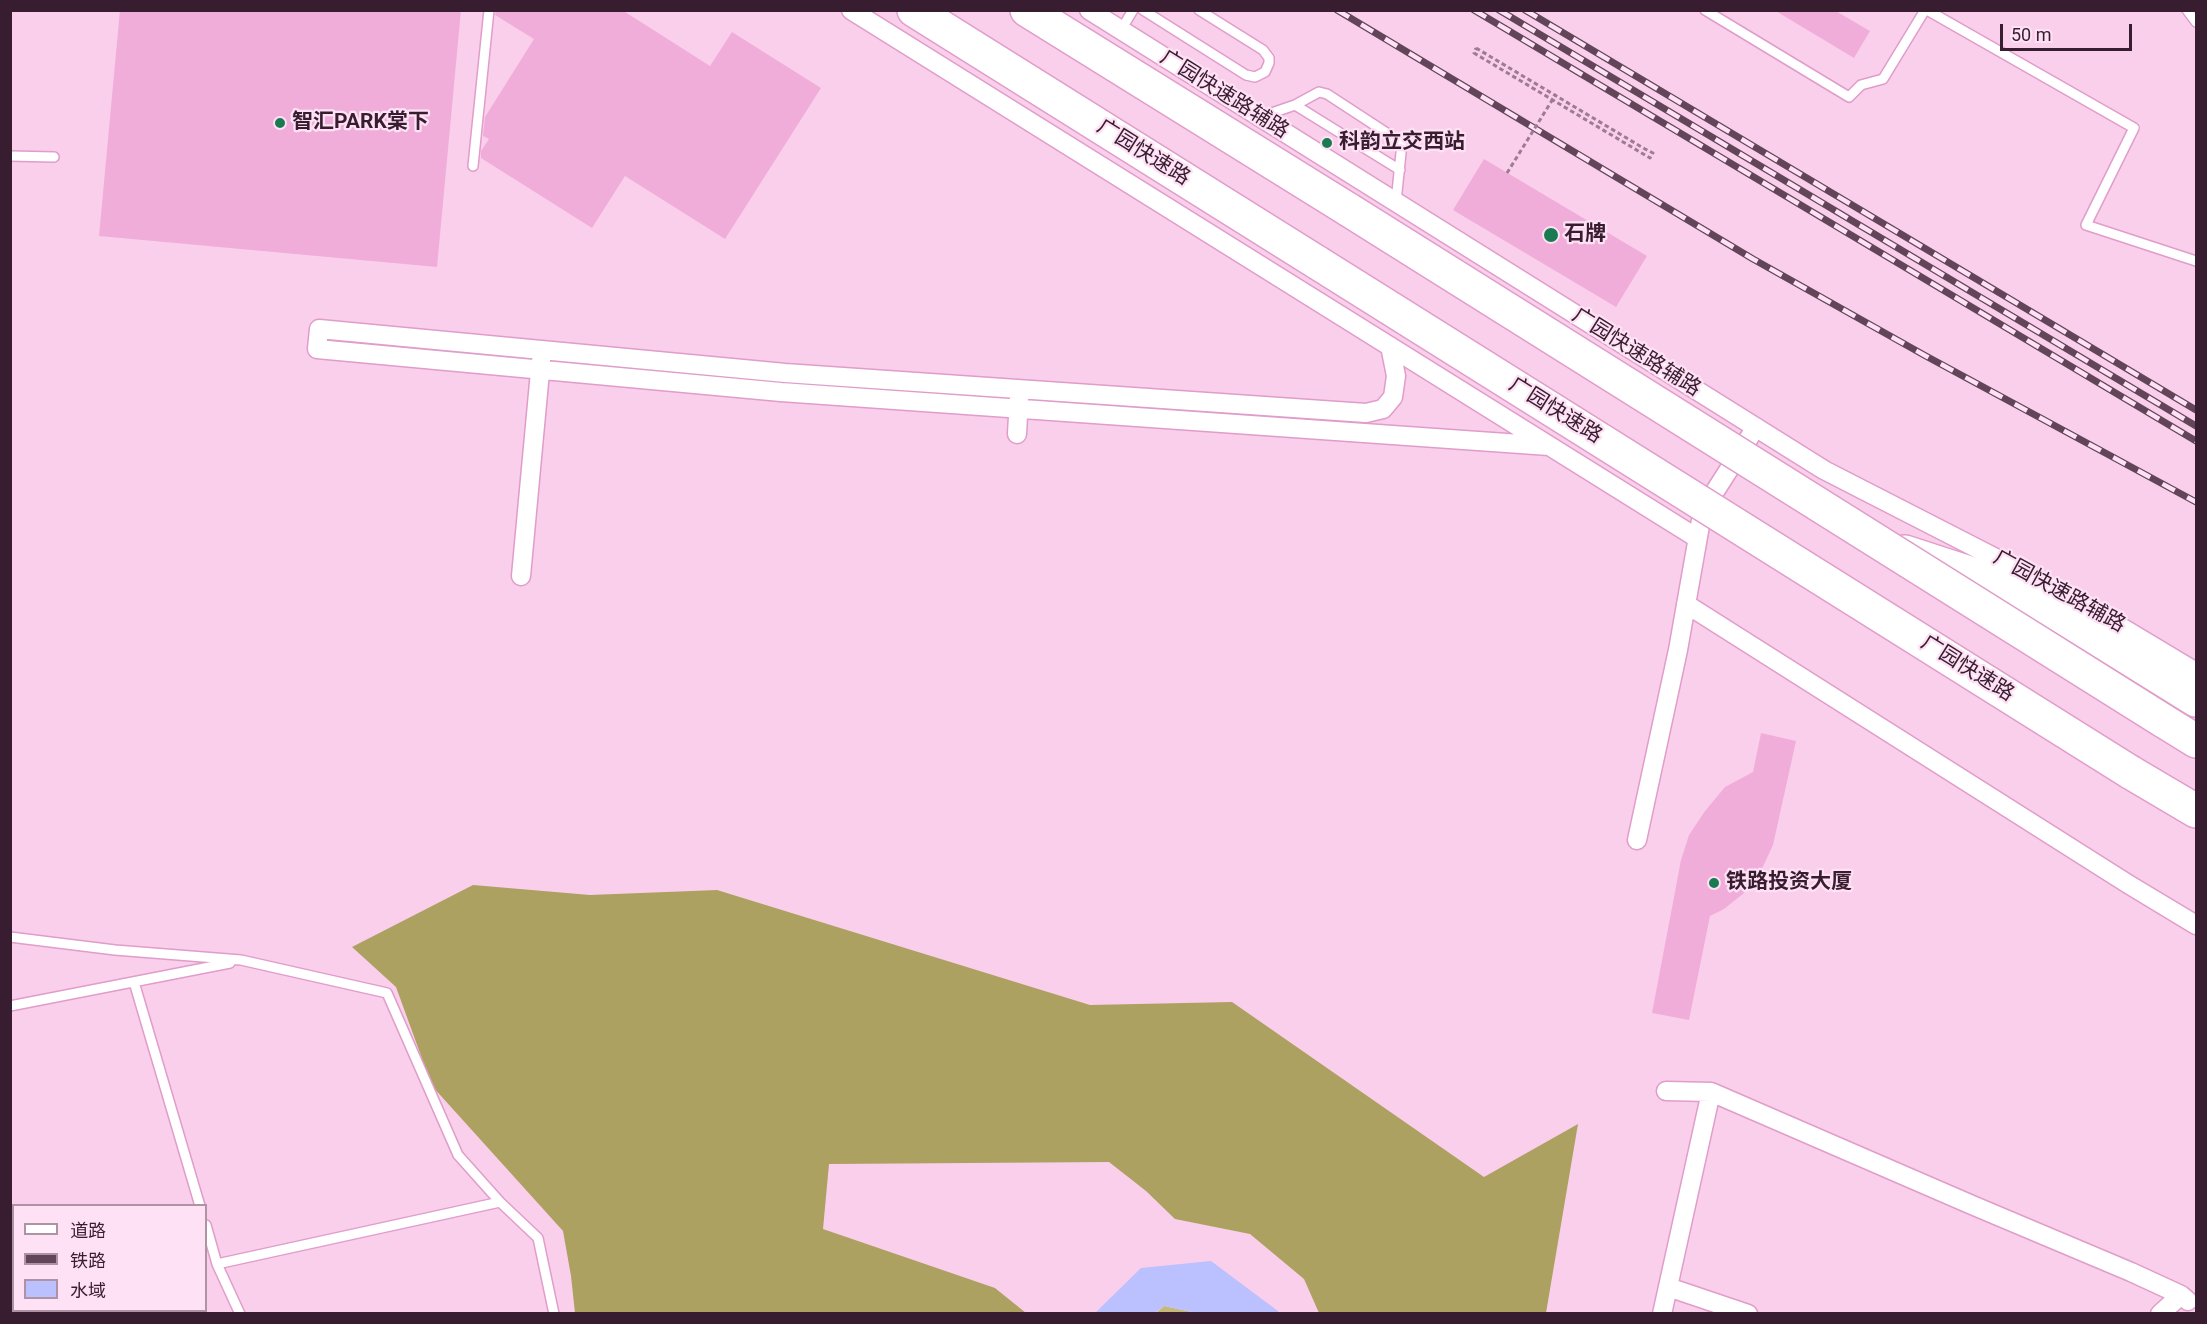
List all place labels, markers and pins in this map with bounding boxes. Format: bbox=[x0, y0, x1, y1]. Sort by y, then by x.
place label: 智汇PARK棠下 bbox=[292, 110, 429, 136]
marker: 智汇PARK棠下 bbox=[273, 116, 287, 130]
place label: 科韵立交西站 bbox=[1339, 130, 1465, 156]
marker: 科韵立交西站 bbox=[1320, 136, 1334, 150]
place label: 石牌 bbox=[1564, 222, 1606, 248]
marker: 石牌 bbox=[1542, 226, 1560, 244]
place label: 铁路投资大厦 bbox=[1726, 870, 1852, 896]
marker: 铁路投资大厦 bbox=[1707, 876, 1721, 890]

